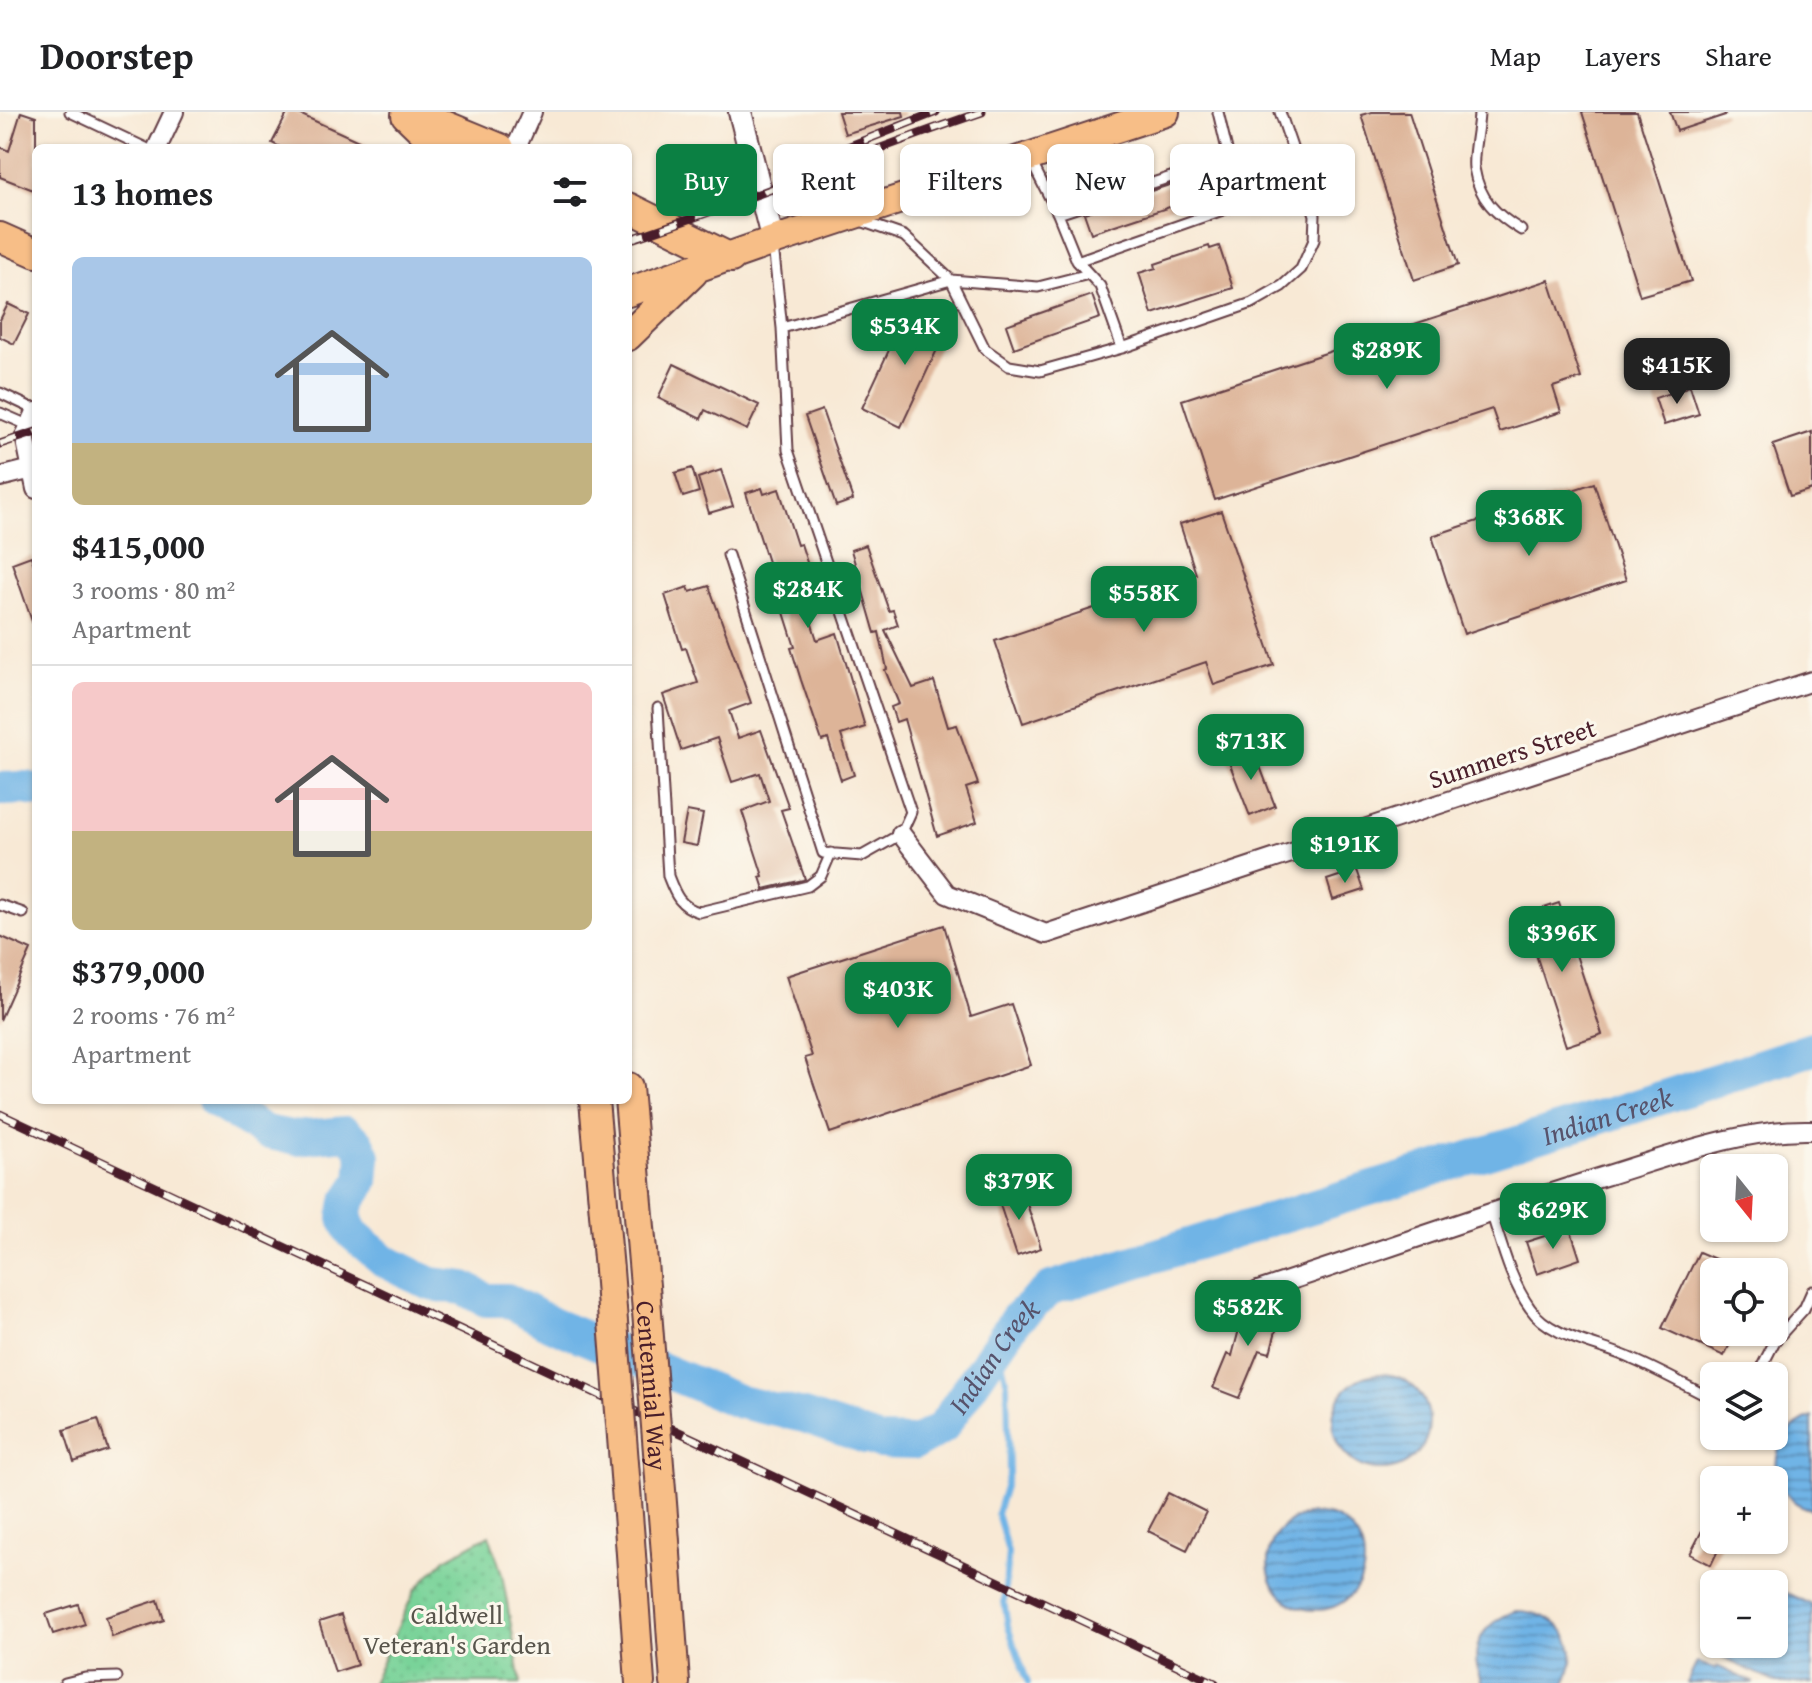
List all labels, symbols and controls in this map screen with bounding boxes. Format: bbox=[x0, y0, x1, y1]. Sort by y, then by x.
text: Doorstep bbox=[40, 27, 194, 83]
text: Map bbox=[1490, 35, 1541, 76]
text: Layers bbox=[1585, 35, 1661, 76]
text: Share bbox=[1705, 35, 1772, 76]
chip: Buy bbox=[656, 144, 757, 216]
chip: Rent bbox=[773, 144, 884, 216]
chip: Filters bbox=[900, 144, 1031, 216]
chip: New bbox=[1047, 144, 1154, 216]
chip: Apartment bbox=[1170, 144, 1355, 216]
text: 13 homes bbox=[72, 168, 213, 217]
icon: filters bbox=[548, 170, 592, 214]
pin: $534K bbox=[849, 299, 961, 367]
text: $534K bbox=[870, 305, 940, 344]
icon: home bbox=[260, 309, 404, 453]
pin: $289K bbox=[1331, 323, 1443, 391]
text: $289K bbox=[1352, 329, 1422, 368]
pin: $415K bbox=[1621, 338, 1733, 406]
text: $415K bbox=[1642, 344, 1712, 383]
pin: $368K bbox=[1473, 490, 1585, 558]
text: $368K bbox=[1494, 496, 1564, 535]
text: $415,000 bbox=[72, 521, 205, 570]
pin: $284K bbox=[752, 562, 864, 630]
pin: $558K bbox=[1088, 566, 1200, 634]
text: $284K bbox=[773, 568, 843, 607]
text: 3 rooms · 80 m² bbox=[72, 570, 235, 609]
text: $558K bbox=[1109, 572, 1179, 611]
text: Apartment bbox=[72, 609, 191, 648]
street label: Summers Street bbox=[1423, 708, 1601, 798]
pin: $713K bbox=[1195, 714, 1307, 782]
text: $713K bbox=[1216, 720, 1286, 759]
icon: home bbox=[260, 734, 404, 878]
pin: $191K bbox=[1289, 817, 1401, 885]
text: $191K bbox=[1310, 823, 1380, 862]
pin: $396K bbox=[1506, 906, 1618, 974]
text: $396K bbox=[1527, 912, 1597, 951]
text: $379,000 bbox=[72, 946, 205, 995]
pin: $403K bbox=[842, 962, 954, 1030]
text: $403K bbox=[863, 968, 933, 1007]
text: 2 rooms · 76 m² bbox=[72, 995, 235, 1034]
text: Apartment bbox=[72, 1034, 191, 1073]
water label: Indian Creek bbox=[1536, 1075, 1677, 1155]
pin: $379K bbox=[963, 1154, 1075, 1222]
north arrow bbox=[1700, 1154, 1788, 1242]
map controls bbox=[1700, 1154, 1788, 1658]
text: $379K bbox=[984, 1160, 1054, 1199]
pin: $629K bbox=[1497, 1183, 1609, 1251]
text: $629K bbox=[1518, 1189, 1588, 1228]
button: locate bbox=[1700, 1258, 1788, 1346]
pin: $582K bbox=[1192, 1280, 1304, 1348]
text: $582K bbox=[1213, 1286, 1283, 1325]
water label: Indian Creek bbox=[937, 1288, 1048, 1422]
street label: Centennial Way bbox=[627, 1299, 679, 1472]
button: layers bbox=[1700, 1362, 1788, 1450]
button: + bbox=[1700, 1466, 1788, 1554]
button: − bbox=[1700, 1570, 1788, 1658]
park label: Caldwell Veteran's Garden bbox=[363, 1595, 551, 1664]

